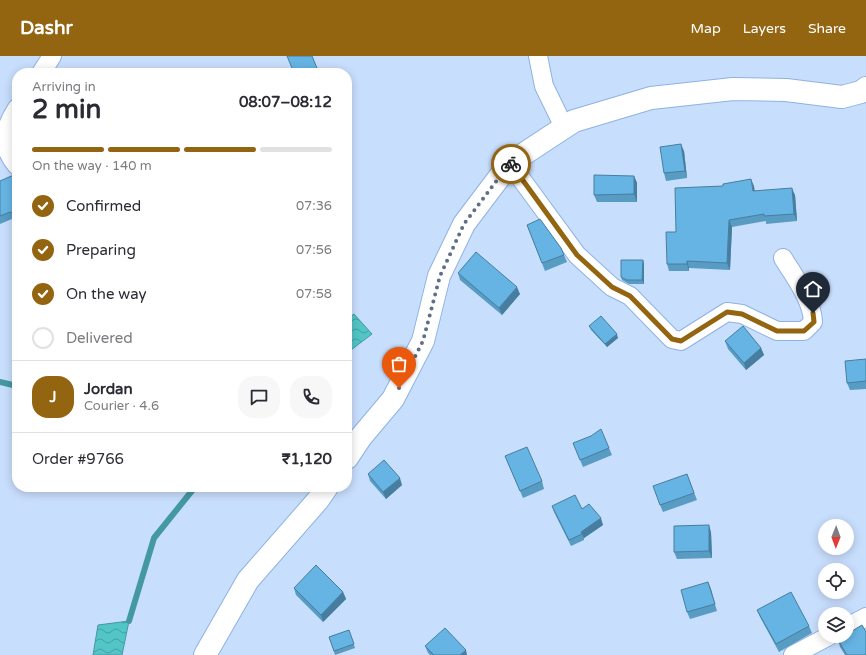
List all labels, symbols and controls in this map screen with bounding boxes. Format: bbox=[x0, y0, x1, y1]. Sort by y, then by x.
text: Dashr bbox=[20, 17, 73, 39]
text: Map bbox=[691, 20, 721, 37]
text: Layers bbox=[743, 20, 786, 37]
text: Share bbox=[808, 20, 846, 37]
text: Arriving in bbox=[32, 79, 96, 95]
text: 08:07–08:12 bbox=[239, 93, 332, 111]
text: 2 min bbox=[32, 94, 101, 125]
courier bbox=[491, 144, 531, 184]
icon: bike bbox=[500, 153, 522, 175]
text: On the way · 140 m bbox=[32, 158, 152, 174]
icon: check bbox=[32, 195, 54, 217]
text: Confirmed bbox=[66, 197, 141, 215]
text: 07:36 bbox=[296, 198, 332, 214]
icon: check bbox=[32, 239, 54, 261]
text: Preparing bbox=[66, 241, 136, 259]
text: 07:56 bbox=[296, 242, 332, 258]
pin bbox=[796, 272, 830, 313]
icon: home bbox=[802, 278, 824, 300]
icon: check bbox=[32, 283, 54, 305]
text: On the way bbox=[66, 285, 146, 303]
text: 07:58 bbox=[296, 286, 332, 302]
text: Delivered bbox=[66, 329, 133, 347]
pin bbox=[382, 347, 416, 388]
icon: bag bbox=[388, 353, 410, 375]
button: chat bbox=[238, 376, 280, 418]
button: phone bbox=[290, 376, 332, 418]
text: Jordan bbox=[84, 380, 133, 398]
text: J bbox=[50, 388, 57, 406]
text: Courier · 4.6 bbox=[84, 398, 159, 414]
text: Order #9766 bbox=[32, 450, 124, 468]
text: ₹1,120 bbox=[282, 450, 332, 468]
north arrow bbox=[818, 519, 854, 555]
map controls bbox=[818, 519, 854, 643]
button: locate bbox=[818, 563, 854, 599]
button: layers bbox=[818, 607, 854, 643]

